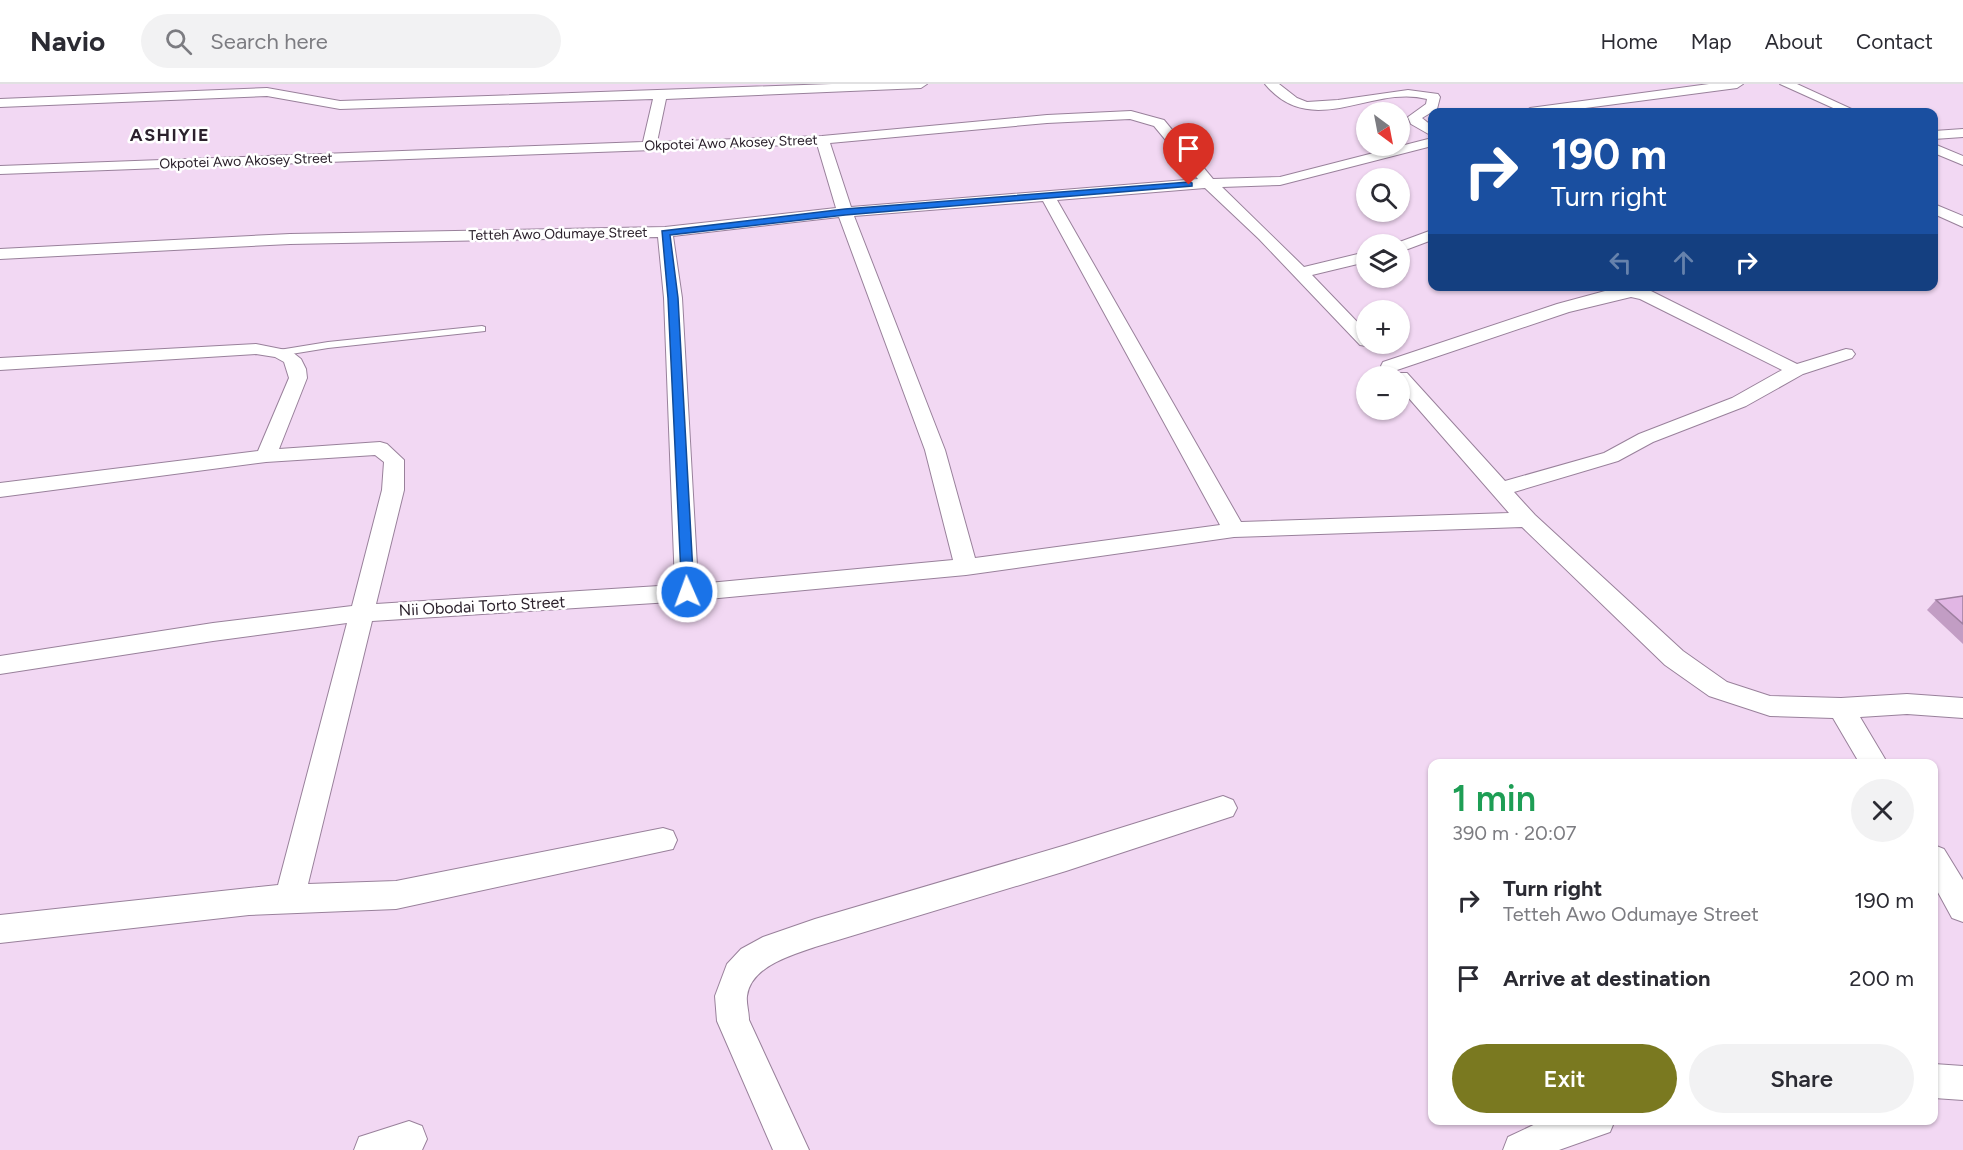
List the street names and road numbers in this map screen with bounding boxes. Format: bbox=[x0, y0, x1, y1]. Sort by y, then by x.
street label: Okpotei Awo Akosey Street bbox=[644, 131, 818, 155]
street label: Okpotei Awo Akosey Street bbox=[159, 149, 333, 173]
street label: Tetteh Awo Odumaye Street bbox=[468, 224, 648, 244]
street label: Nii Obodai Torto Street bbox=[398, 592, 566, 620]

